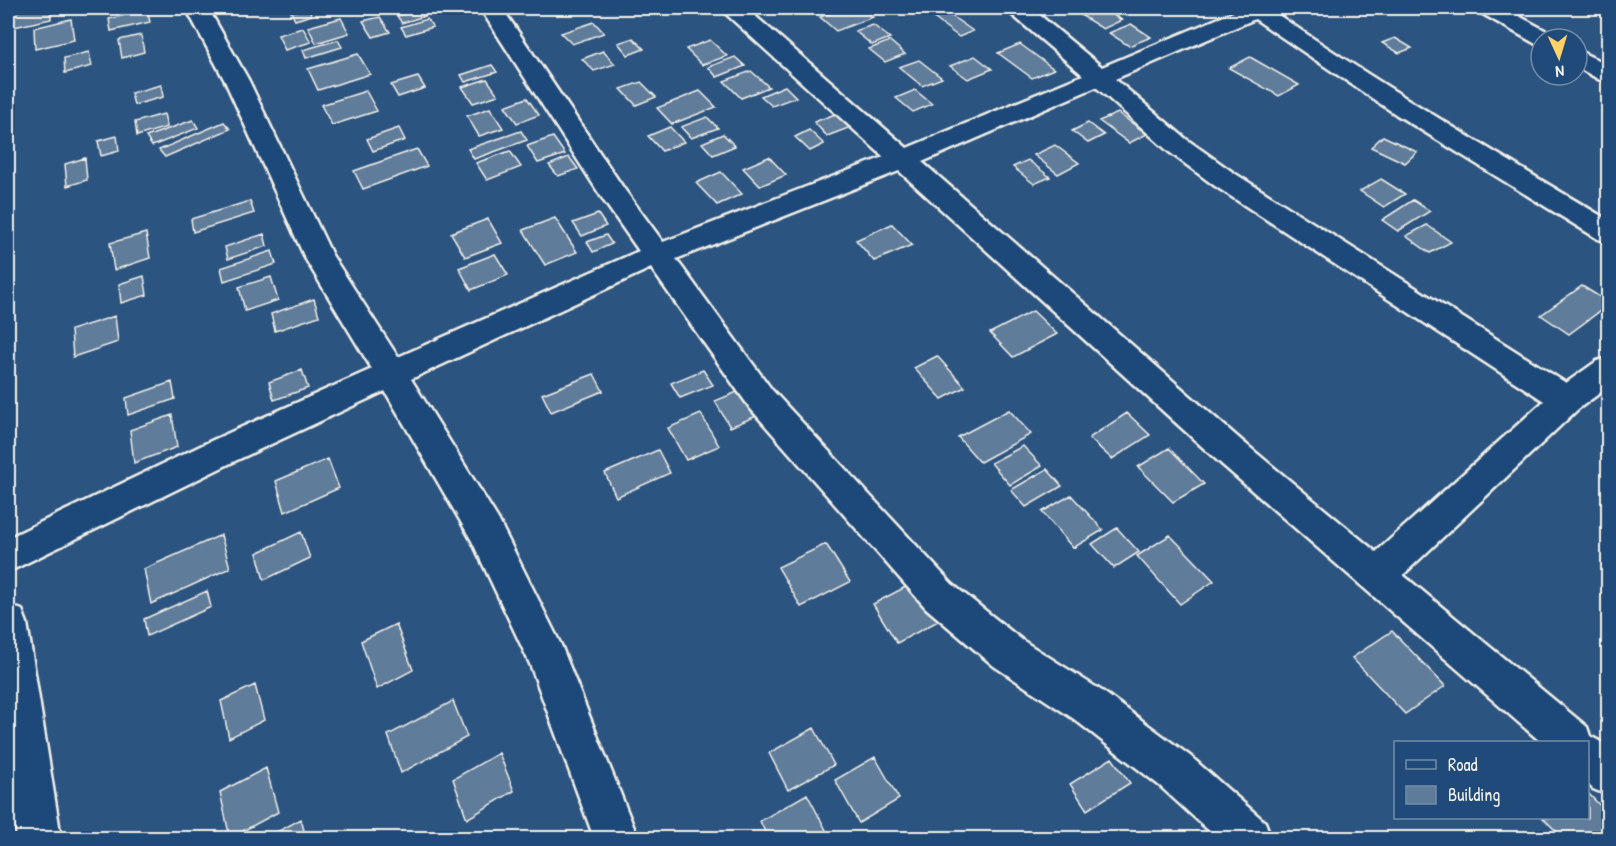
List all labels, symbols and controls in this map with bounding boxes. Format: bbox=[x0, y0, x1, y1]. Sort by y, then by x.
north arrow bbox=[1529, 27, 1589, 87]
text: N bbox=[1555, 61, 1565, 83]
legend bbox=[1394, 741, 1589, 819]
text: Road bbox=[1448, 752, 1478, 777]
text: Building bbox=[1448, 782, 1500, 807]

